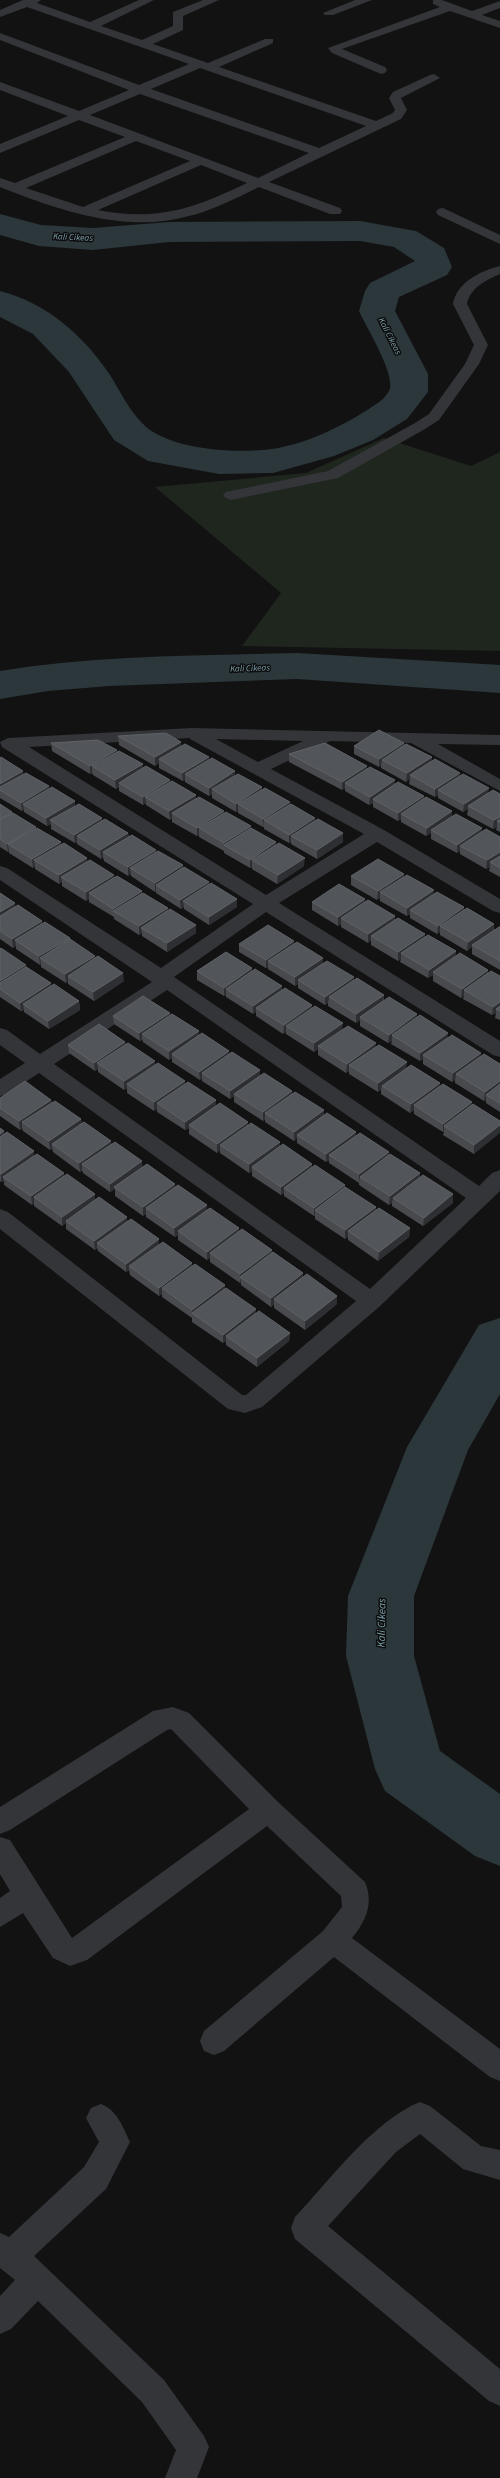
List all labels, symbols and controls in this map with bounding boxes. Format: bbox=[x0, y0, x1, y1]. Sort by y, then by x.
water label: Kali Cikeas bbox=[53, 230, 94, 245]
water label: Kali Cikeas bbox=[375, 315, 405, 357]
water label: Kali Cikeas bbox=[230, 661, 271, 676]
water label: Kali Cikeas bbox=[374, 1598, 389, 1648]

